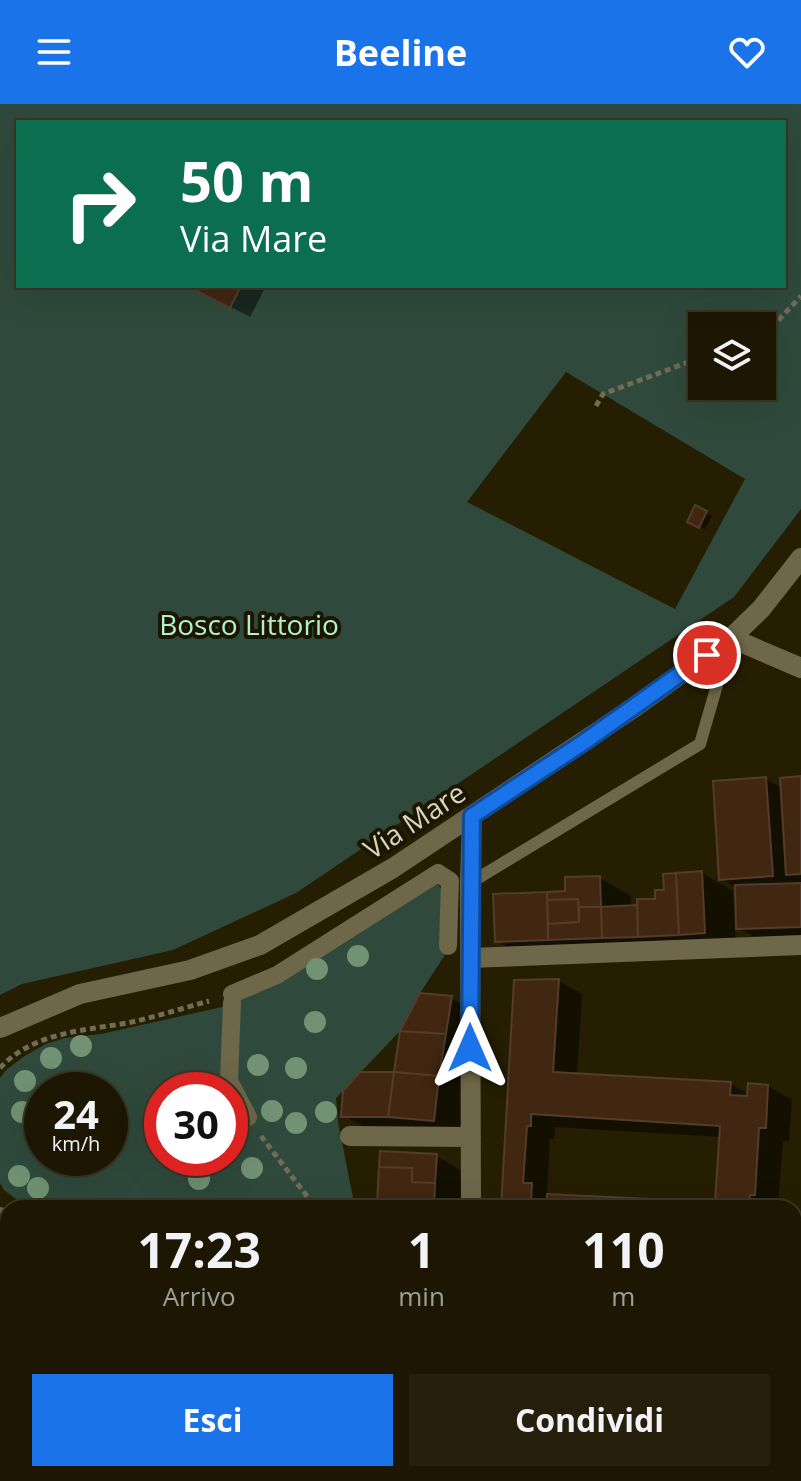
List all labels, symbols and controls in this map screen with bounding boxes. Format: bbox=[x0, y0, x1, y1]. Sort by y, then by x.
text: Beeline bbox=[334, 28, 467, 77]
icon: menu bbox=[32, 30, 76, 74]
icon: heart bbox=[725, 30, 769, 74]
text: 50 m bbox=[180, 142, 314, 218]
icon: right bbox=[48, 152, 152, 256]
text: Via Mare bbox=[180, 214, 327, 263]
map controls bbox=[688, 312, 776, 400]
button: layers bbox=[688, 312, 776, 400]
park label: Bosco Littorio bbox=[159, 605, 339, 643]
pin bbox=[673, 621, 741, 689]
icon: arrive bbox=[685, 633, 729, 677]
street label: Via Mare bbox=[356, 773, 472, 867]
position arrow bbox=[428, 1006, 512, 1090]
speed limit sign: 30 bbox=[144, 1072, 248, 1176]
text: 24 bbox=[53, 1086, 99, 1141]
text: km/h bbox=[52, 1130, 100, 1157]
text: 17:23 bbox=[137, 1217, 261, 1282]
text: 1 bbox=[408, 1217, 435, 1282]
text: 110 bbox=[582, 1217, 665, 1282]
text: Arrivo bbox=[163, 1278, 236, 1314]
text: min bbox=[398, 1278, 445, 1314]
text: m bbox=[611, 1278, 635, 1314]
button: Esci bbox=[32, 1374, 393, 1466]
button: Condividi bbox=[409, 1374, 770, 1466]

